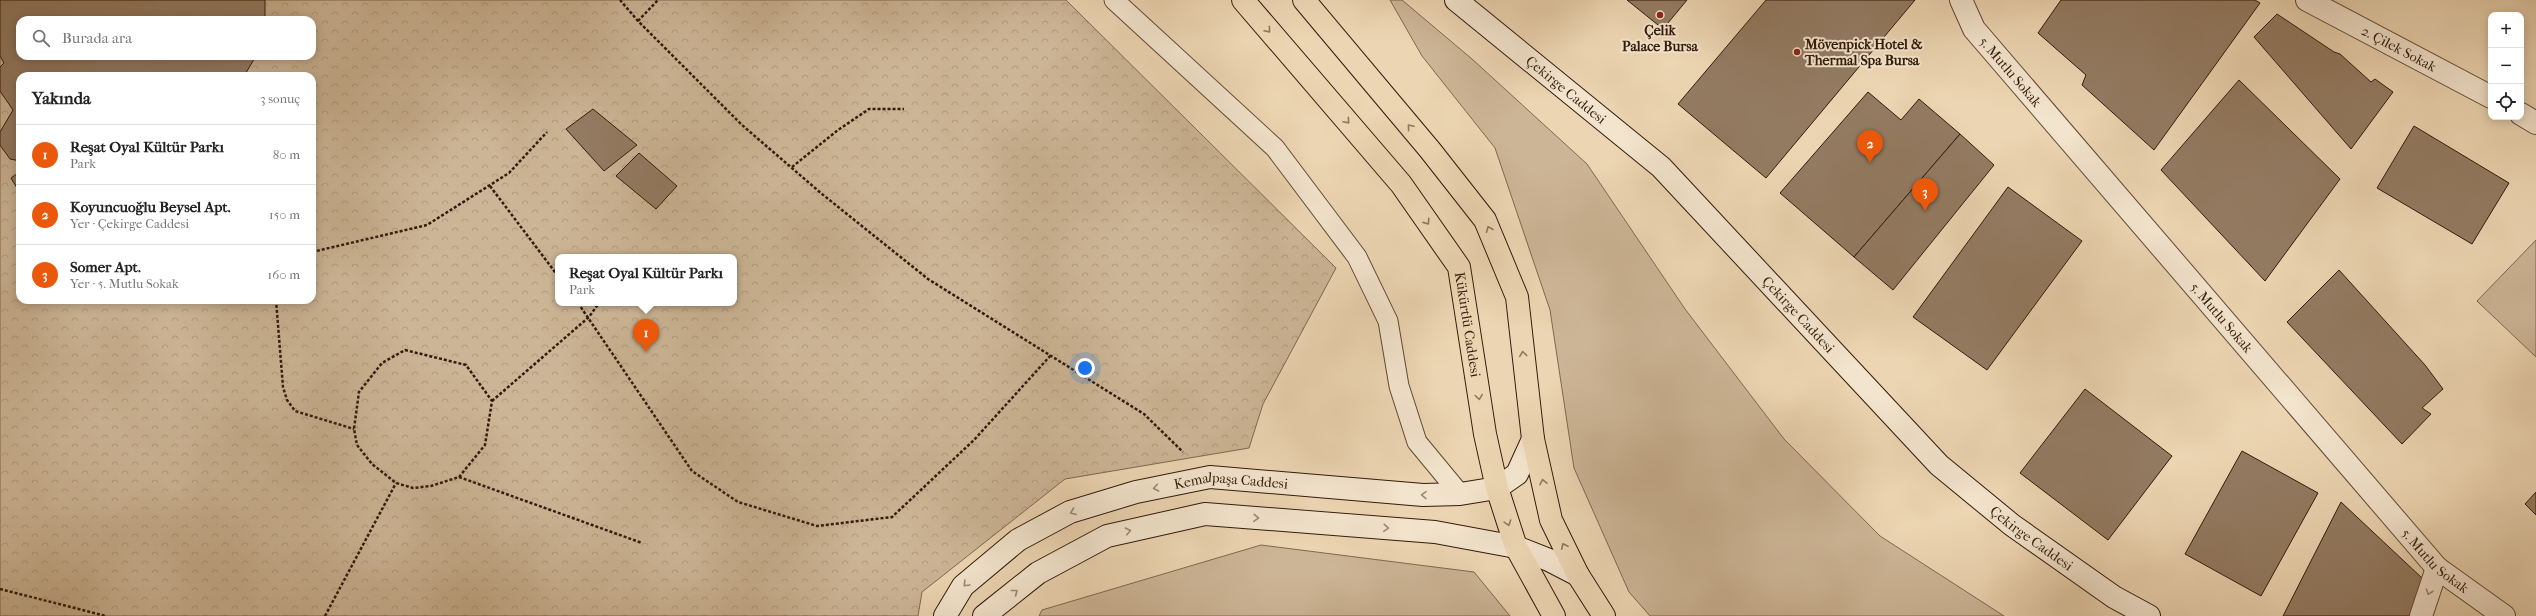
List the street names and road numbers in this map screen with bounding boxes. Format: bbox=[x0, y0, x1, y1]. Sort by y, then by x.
street label: 2. Çilek Sokak bbox=[2359, 22, 2440, 76]
street label: 5. Mutlu Sokak bbox=[1976, 33, 2046, 111]
street label: Çekirge Caddesi bbox=[1523, 52, 1610, 127]
street label: Kükürtlü Caddesi bbox=[1451, 271, 1485, 378]
street label: Çekirge Caddesi bbox=[1759, 273, 1838, 356]
street label: 5. Mutlu Sokak bbox=[2187, 279, 2257, 357]
street label: Kemalpaşa Caddesi bbox=[1172, 468, 1289, 493]
street label: Çekirge Caddesi bbox=[1987, 502, 2076, 574]
street label: 5. Mutlu Sokak bbox=[2398, 525, 2473, 597]

